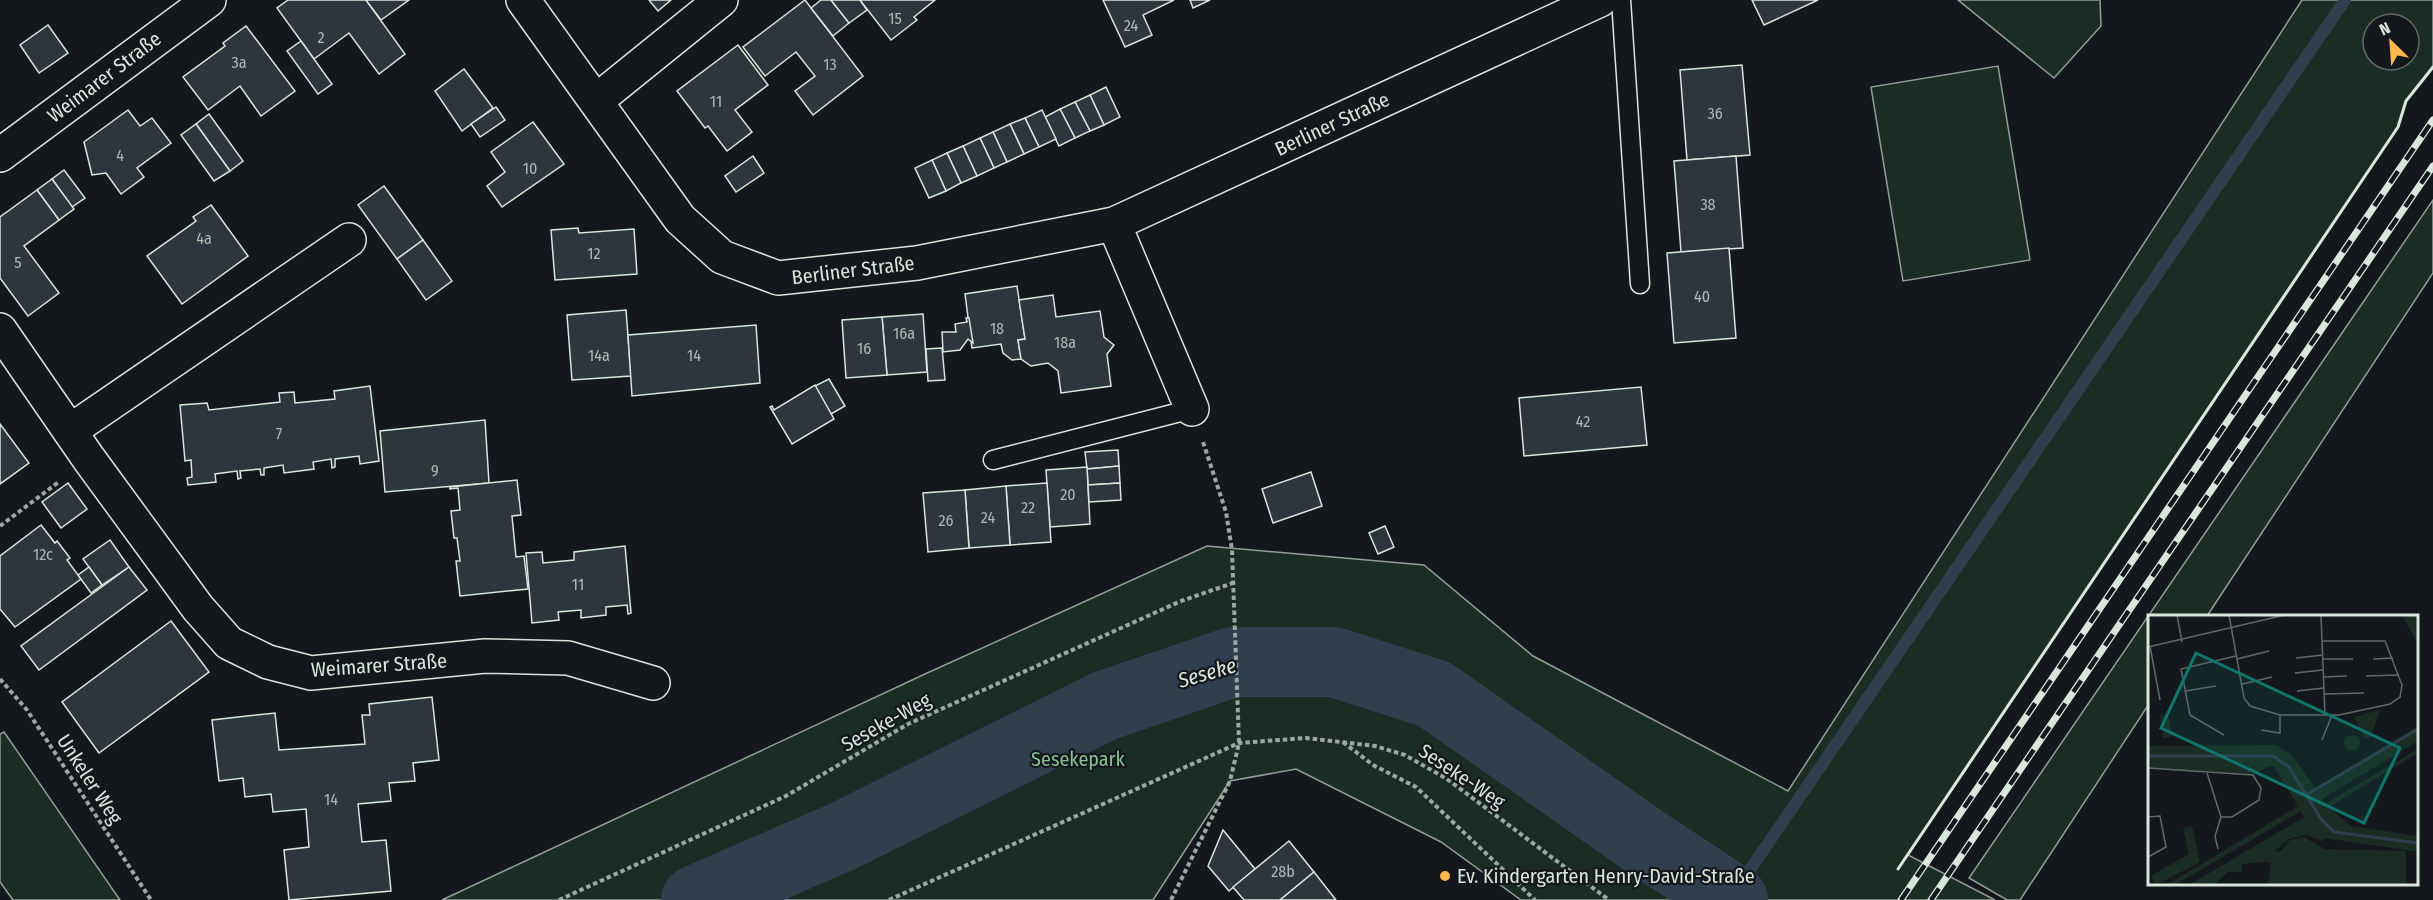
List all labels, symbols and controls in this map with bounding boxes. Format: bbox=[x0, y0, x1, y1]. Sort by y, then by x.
house number: 15 bbox=[888, 9, 902, 28]
north arrow bbox=[2361, 12, 2421, 72]
house number: 24 bbox=[1124, 16, 1138, 35]
text: N bbox=[2377, 18, 2393, 39]
street label: Weimarer Straße bbox=[42, 26, 166, 128]
house number: 2 bbox=[317, 28, 325, 47]
house number: 3a bbox=[231, 53, 247, 72]
house number: 13 bbox=[823, 55, 837, 74]
street label: Berliner Straße bbox=[1271, 87, 1393, 161]
house number: 11 bbox=[710, 92, 722, 111]
house number: 36 bbox=[1707, 104, 1723, 123]
house number: 4 bbox=[116, 146, 124, 165]
house number: 10 bbox=[523, 159, 537, 178]
house number: 38 bbox=[1700, 195, 1716, 214]
house number: 4a bbox=[196, 229, 212, 248]
house number: 12 bbox=[587, 244, 601, 263]
street label: Berliner Straße bbox=[790, 251, 916, 289]
house number: 5 bbox=[14, 253, 22, 272]
house number: 40 bbox=[1694, 287, 1710, 306]
house number: 18 bbox=[990, 319, 1004, 338]
house number: 16a bbox=[893, 324, 915, 343]
house number: 18a bbox=[1054, 333, 1076, 352]
house number: 16 bbox=[857, 339, 871, 358]
house number: 14a bbox=[588, 346, 610, 365]
house number: 14 bbox=[687, 346, 701, 365]
house number: 42 bbox=[1576, 412, 1590, 431]
house number: 7 bbox=[276, 424, 283, 443]
house number: 9 bbox=[431, 461, 439, 480]
house number: 20 bbox=[1060, 485, 1076, 504]
house number: 22 bbox=[1021, 498, 1035, 517]
house number: 24 bbox=[981, 508, 995, 527]
house number: 26 bbox=[939, 511, 954, 530]
house number: 12c bbox=[33, 545, 53, 564]
house number: 11 bbox=[572, 575, 584, 594]
inset map bbox=[2148, 615, 2418, 885]
street label: Weimarer Straße bbox=[310, 648, 448, 682]
water label: Seseke bbox=[1174, 652, 1239, 694]
street label: Seseke-Weg bbox=[837, 687, 935, 756]
street label: Unkeler Weg bbox=[52, 730, 128, 829]
street label: Seseke-Weg bbox=[1414, 738, 1510, 814]
park label: Sesekepark bbox=[1031, 747, 1126, 771]
house number: 14 bbox=[324, 790, 338, 809]
house number: 28b bbox=[1271, 862, 1295, 881]
place label: Ev. Kindergarten Henry-David-Straße bbox=[1457, 864, 1755, 888]
marker: Ev. Kindergarten Henry-David-Straße bbox=[1438, 869, 1452, 883]

